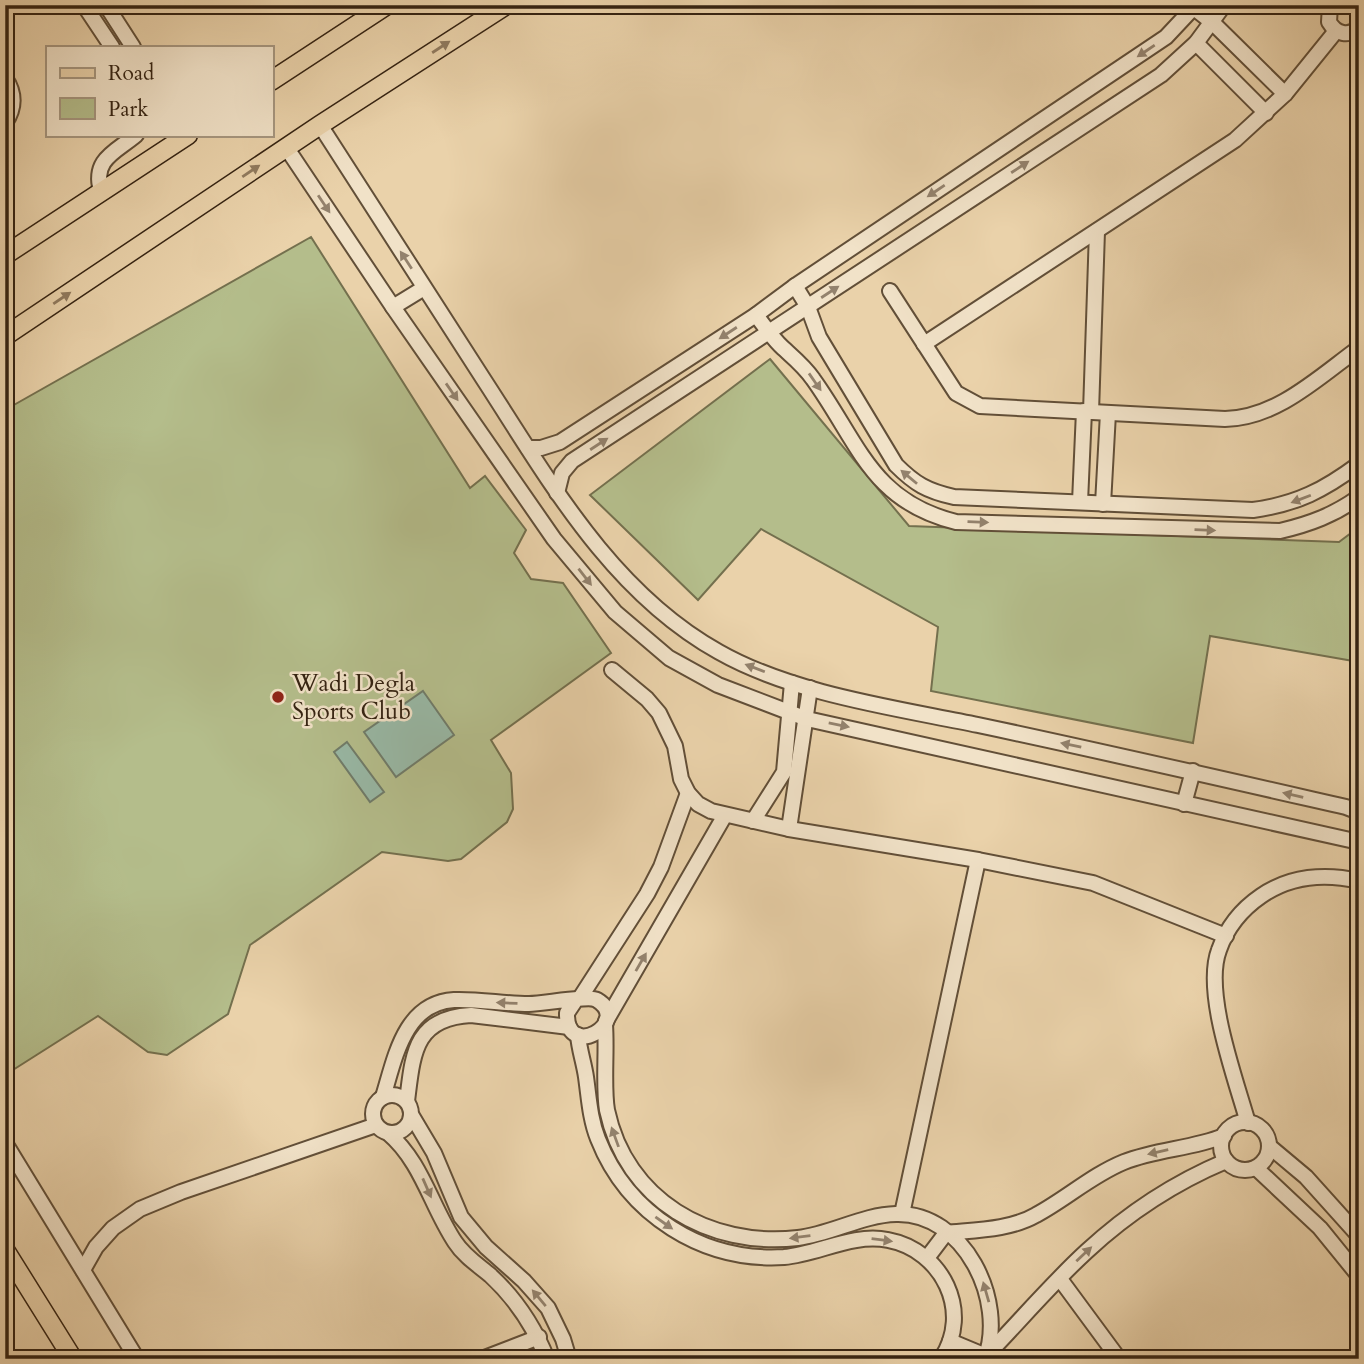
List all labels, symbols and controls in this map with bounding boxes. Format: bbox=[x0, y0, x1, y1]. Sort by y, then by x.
one-way arrow bbox=[432, 40, 451, 53]
one-way arrow bbox=[1136, 44, 1155, 57]
legend bbox=[46, 46, 273, 136]
text: Road bbox=[108, 59, 154, 88]
text: Park bbox=[108, 95, 149, 124]
one-way arrow bbox=[1011, 161, 1030, 174]
one-way arrow bbox=[242, 164, 260, 178]
one-way arrow bbox=[927, 184, 945, 198]
one-way arrow bbox=[317, 195, 331, 213]
one-way arrow bbox=[400, 251, 413, 270]
one-way arrow bbox=[821, 285, 839, 299]
one-way arrow bbox=[53, 291, 71, 305]
one-way arrow bbox=[719, 327, 738, 340]
one-way arrow bbox=[808, 373, 821, 392]
one-way arrow bbox=[445, 383, 459, 401]
one-way arrow bbox=[589, 437, 609, 450]
one-way arrow bbox=[900, 469, 918, 485]
one-way arrow bbox=[1290, 494, 1311, 505]
one-way arrow bbox=[967, 517, 989, 528]
one-way arrow bbox=[1194, 524, 1216, 536]
one-way arrow bbox=[577, 567, 592, 585]
one-way arrow bbox=[744, 663, 765, 674]
place label: Wadi Degla Sports Club bbox=[291, 667, 416, 728]
marker: Wadi Degla Sports Club bbox=[270, 689, 286, 705]
one-way arrow bbox=[828, 720, 850, 731]
one-way arrow bbox=[1060, 740, 1082, 751]
one-way arrow bbox=[1282, 789, 1304, 800]
one-way arrow bbox=[635, 952, 647, 972]
one-way arrow bbox=[495, 998, 517, 1009]
one-way arrow bbox=[609, 1126, 620, 1147]
one-way arrow bbox=[1147, 1147, 1169, 1158]
one-way arrow bbox=[421, 1178, 433, 1198]
one-way arrow bbox=[655, 1216, 673, 1230]
one-way arrow bbox=[788, 1232, 810, 1243]
one-way arrow bbox=[871, 1235, 893, 1246]
one-way arrow bbox=[1075, 1246, 1092, 1262]
one-way arrow bbox=[981, 1281, 991, 1302]
one-way arrow bbox=[532, 1289, 547, 1307]

